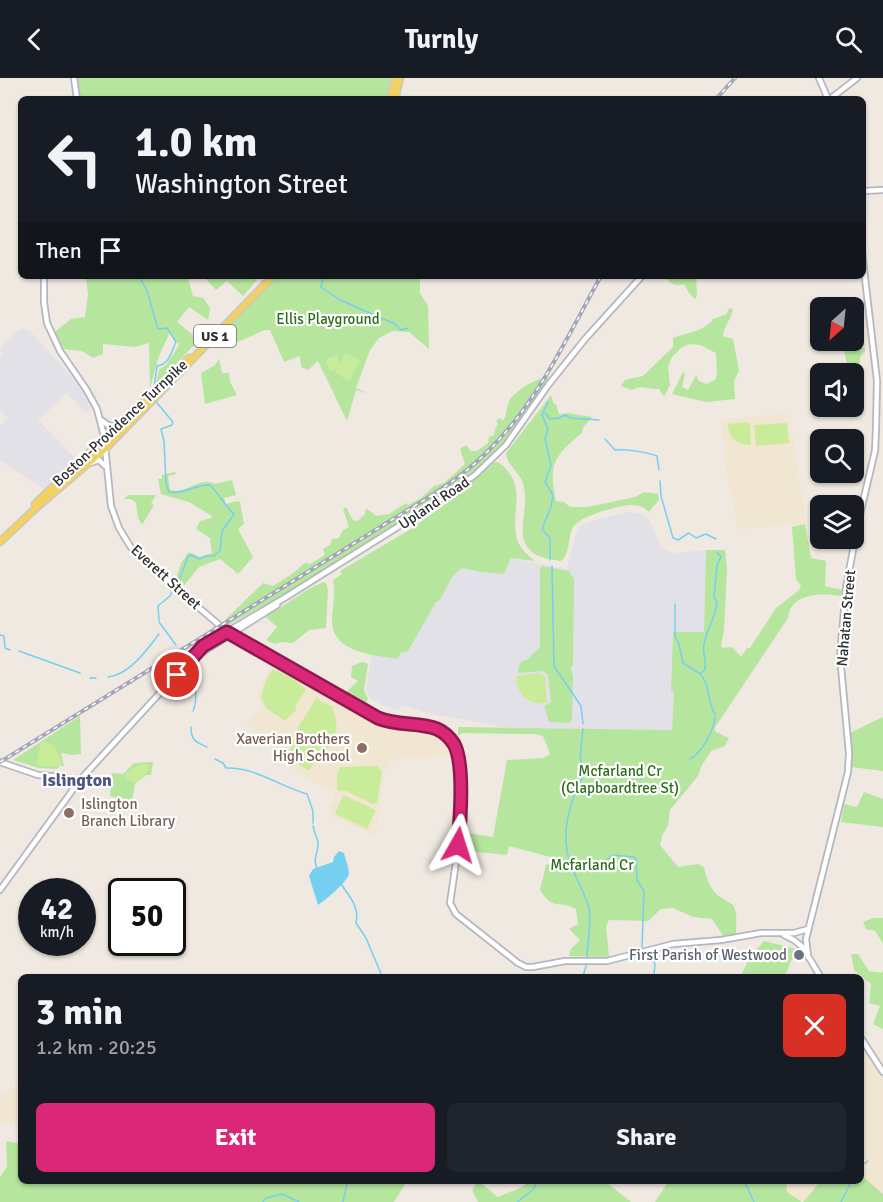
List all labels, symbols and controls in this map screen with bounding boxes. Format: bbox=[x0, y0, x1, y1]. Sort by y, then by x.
icon: back bbox=[18, 23, 51, 56]
text: Turnly bbox=[405, 23, 478, 56]
icon: search bbox=[832, 23, 865, 56]
text: 1.0 km bbox=[135, 117, 258, 168]
icon: left bbox=[36, 120, 114, 198]
text: Washington Street bbox=[135, 168, 348, 201]
icon: arrive bbox=[94, 234, 127, 267]
text: Then bbox=[36, 237, 82, 264]
north arrow bbox=[810, 297, 864, 351]
map controls bbox=[810, 297, 864, 549]
park label: Ellis Playground bbox=[276, 310, 380, 328]
road number: US 1 bbox=[194, 325, 236, 347]
street label: Boston-Providence Turnpike bbox=[49, 356, 191, 490]
button: sound bbox=[810, 363, 864, 417]
button: search bbox=[810, 429, 864, 483]
street label: Upland Road bbox=[395, 473, 473, 533]
button: layers bbox=[810, 495, 864, 549]
street label: Everett Street bbox=[127, 541, 205, 613]
street label: Nahatan Street bbox=[833, 569, 859, 667]
pin bbox=[151, 649, 202, 700]
icon: arrive bbox=[160, 658, 193, 691]
place label: Xaverian Brothers High School bbox=[236, 730, 350, 765]
marker: Xaverian Brothers High School bbox=[355, 741, 369, 755]
park label: Mcfarland Cr (Clapboardtree St) bbox=[561, 762, 679, 797]
district label: Islington bbox=[42, 769, 112, 791]
place label: Islington Branch Library bbox=[81, 795, 175, 830]
marker: Islington Branch Library bbox=[62, 806, 76, 820]
position arrow bbox=[426, 813, 490, 877]
park label: Mcfarland Cr bbox=[550, 856, 634, 874]
speed limit sign: 50 bbox=[108, 878, 186, 956]
text: 42 bbox=[41, 891, 73, 928]
text: km/h bbox=[40, 923, 74, 941]
place label: First Parish of Westwood bbox=[629, 946, 787, 964]
marker: First Parish of Westwood bbox=[792, 948, 806, 962]
text: 3 min bbox=[36, 990, 123, 1035]
button: close bbox=[783, 994, 846, 1057]
text: 1.2 km · 20:25 bbox=[36, 1035, 157, 1060]
button: Exit bbox=[36, 1103, 435, 1172]
button: Share bbox=[447, 1103, 846, 1172]

